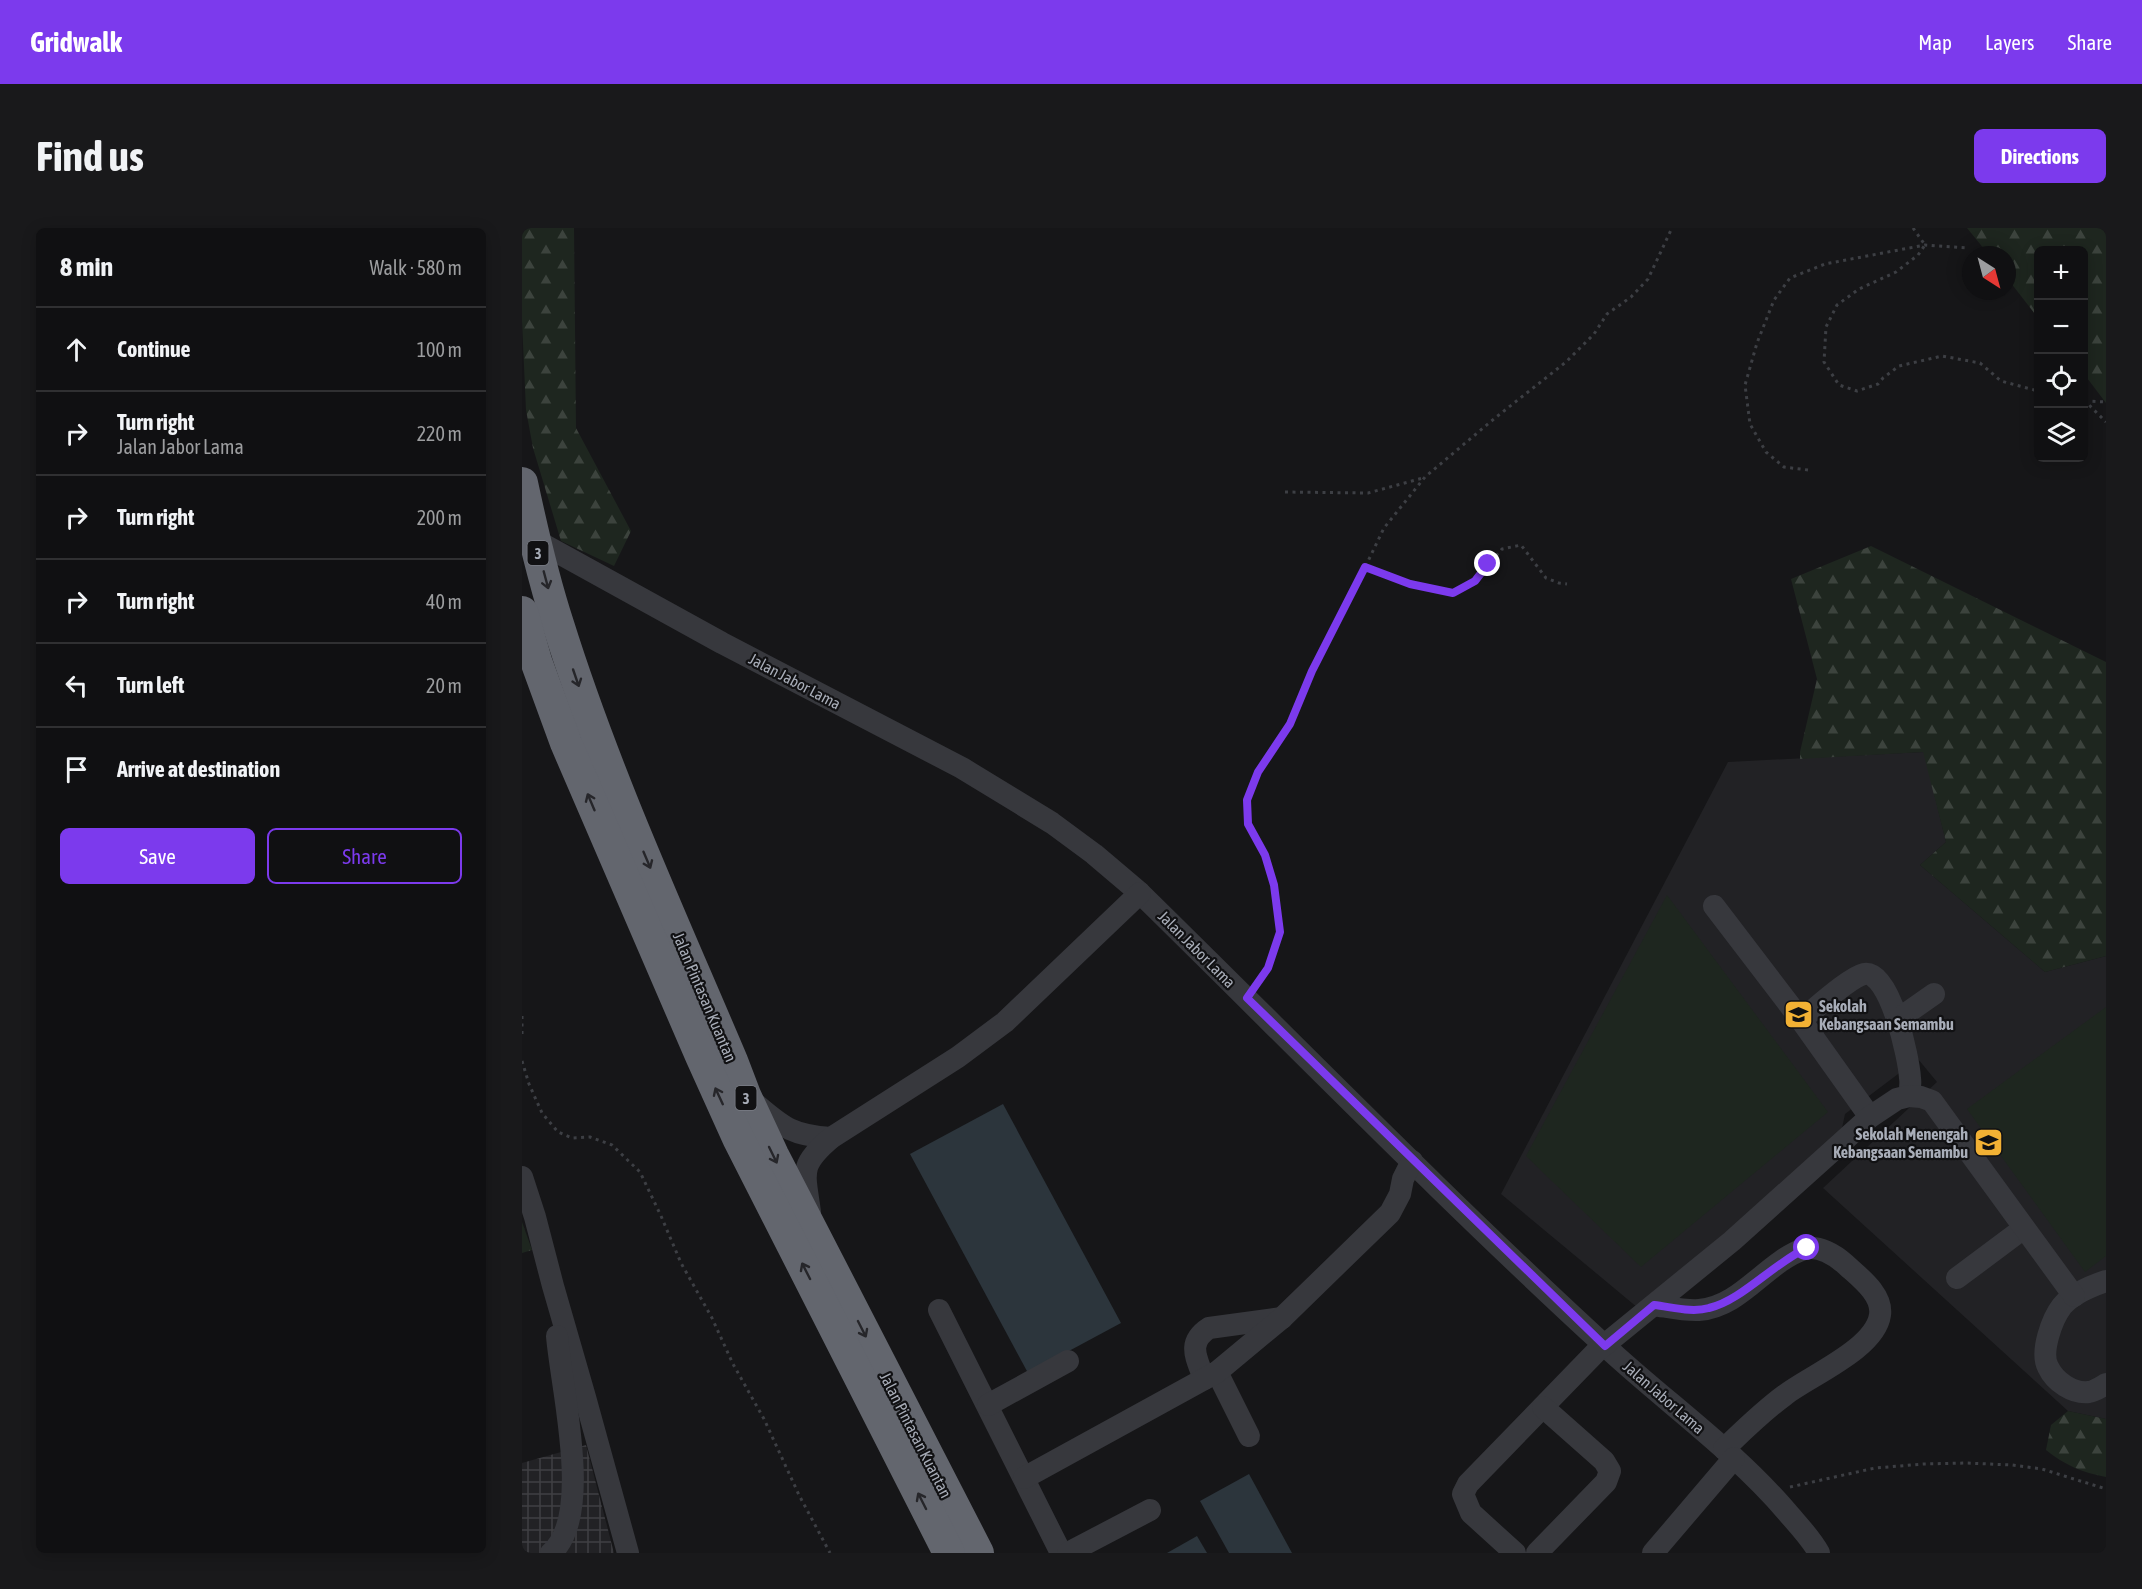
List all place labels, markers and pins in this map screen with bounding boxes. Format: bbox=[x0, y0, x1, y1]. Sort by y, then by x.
place label: Sekolah Kebangsaan Semambu bbox=[1819, 997, 1954, 1033]
school or university icon: Sekolah Kebangsaan Semambu bbox=[1782, 999, 1814, 1031]
place label: Sekolah Menengah Kebangsaan Semambu bbox=[1833, 1125, 1968, 1161]
school or university icon: Sekolah Menengah Kebangsaan Semambu bbox=[1973, 1127, 2005, 1159]

